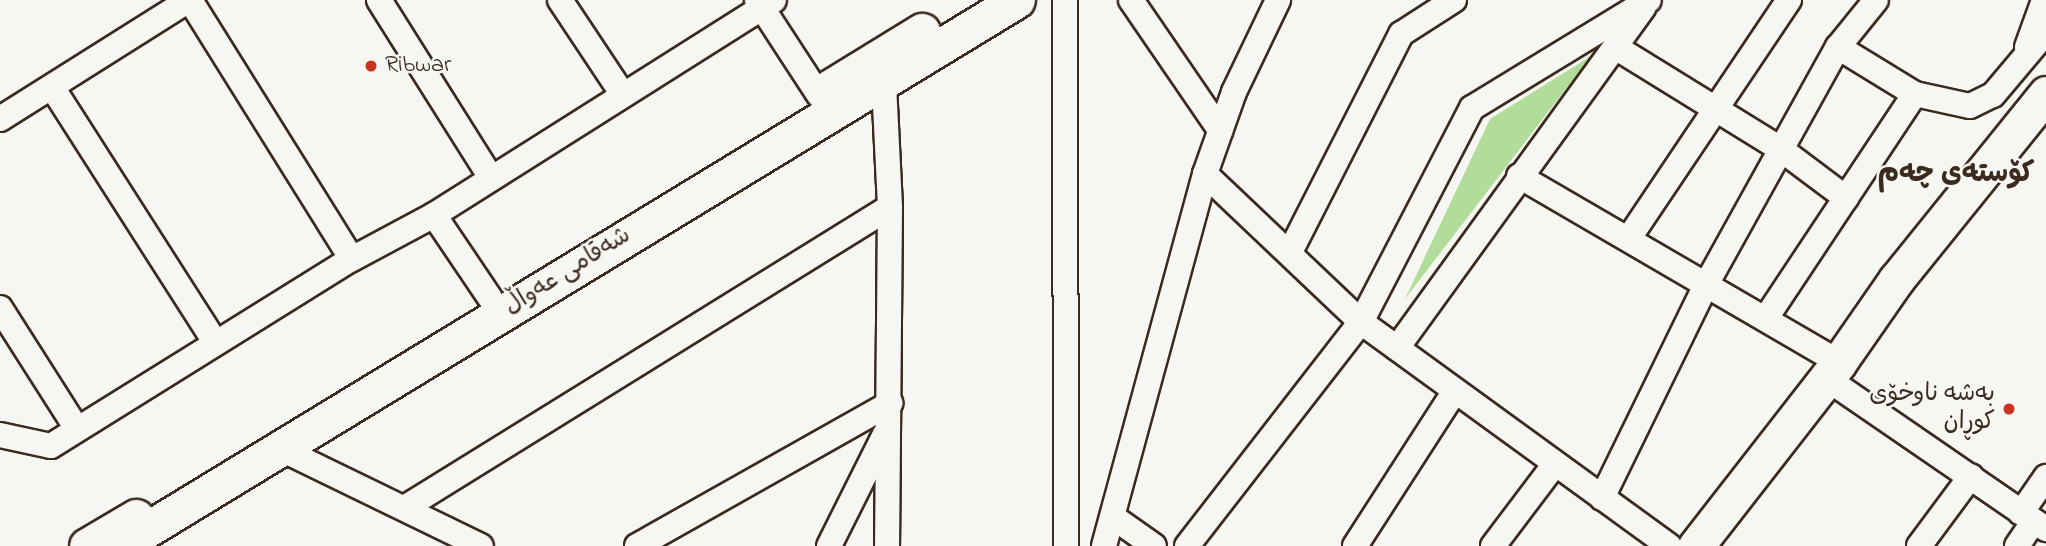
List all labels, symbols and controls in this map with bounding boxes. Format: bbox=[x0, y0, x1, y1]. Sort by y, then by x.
place label: Ribwar bbox=[385, 52, 451, 80]
marker: Ribwar bbox=[363, 58, 379, 74]
district label: کۆستەی چەم bbox=[1878, 158, 2034, 192]
street label: شەقامی عەواڵ bbox=[500, 222, 636, 322]
place label: بەشە ناوخۆی کوڕان bbox=[1869, 381, 1995, 437]
marker: بەشە ناوخۆی کوڕان bbox=[2001, 401, 2017, 417]

